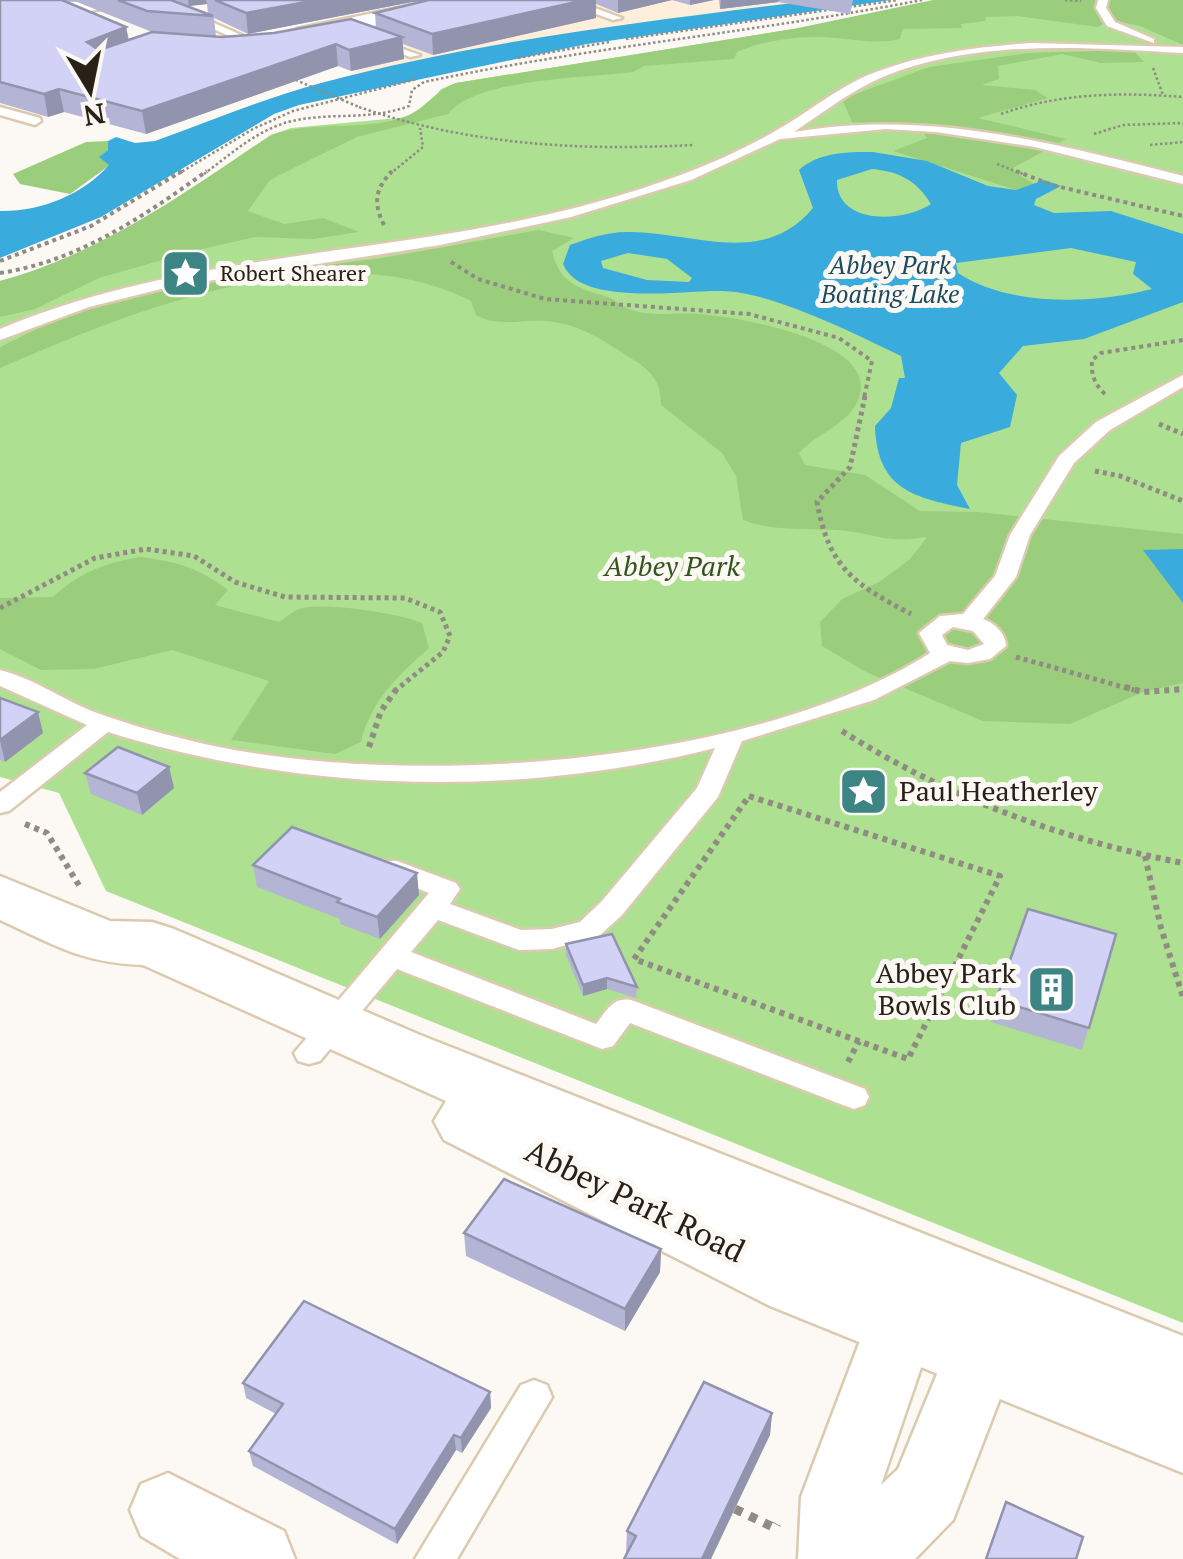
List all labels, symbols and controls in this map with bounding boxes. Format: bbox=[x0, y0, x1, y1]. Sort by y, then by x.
north arrow bbox=[40, 40, 140, 140]
text: N bbox=[81, 95, 108, 135]
place icon: Robert Shearer bbox=[159, 247, 211, 299]
water label: Abbey Park Boating Lake bbox=[820, 248, 959, 310]
place label: Robert Shearer bbox=[220, 258, 366, 287]
park label: Abbey Park bbox=[602, 547, 740, 584]
place icon: Paul Heatherley bbox=[838, 765, 890, 817]
place label: Paul Heatherley bbox=[899, 772, 1098, 809]
place label: Abbey Park Bowls Club bbox=[876, 954, 1017, 1023]
building icon: Abbey Park Bowls Club bbox=[1025, 963, 1077, 1015]
street label: Abbey Park Road bbox=[519, 1129, 752, 1272]

